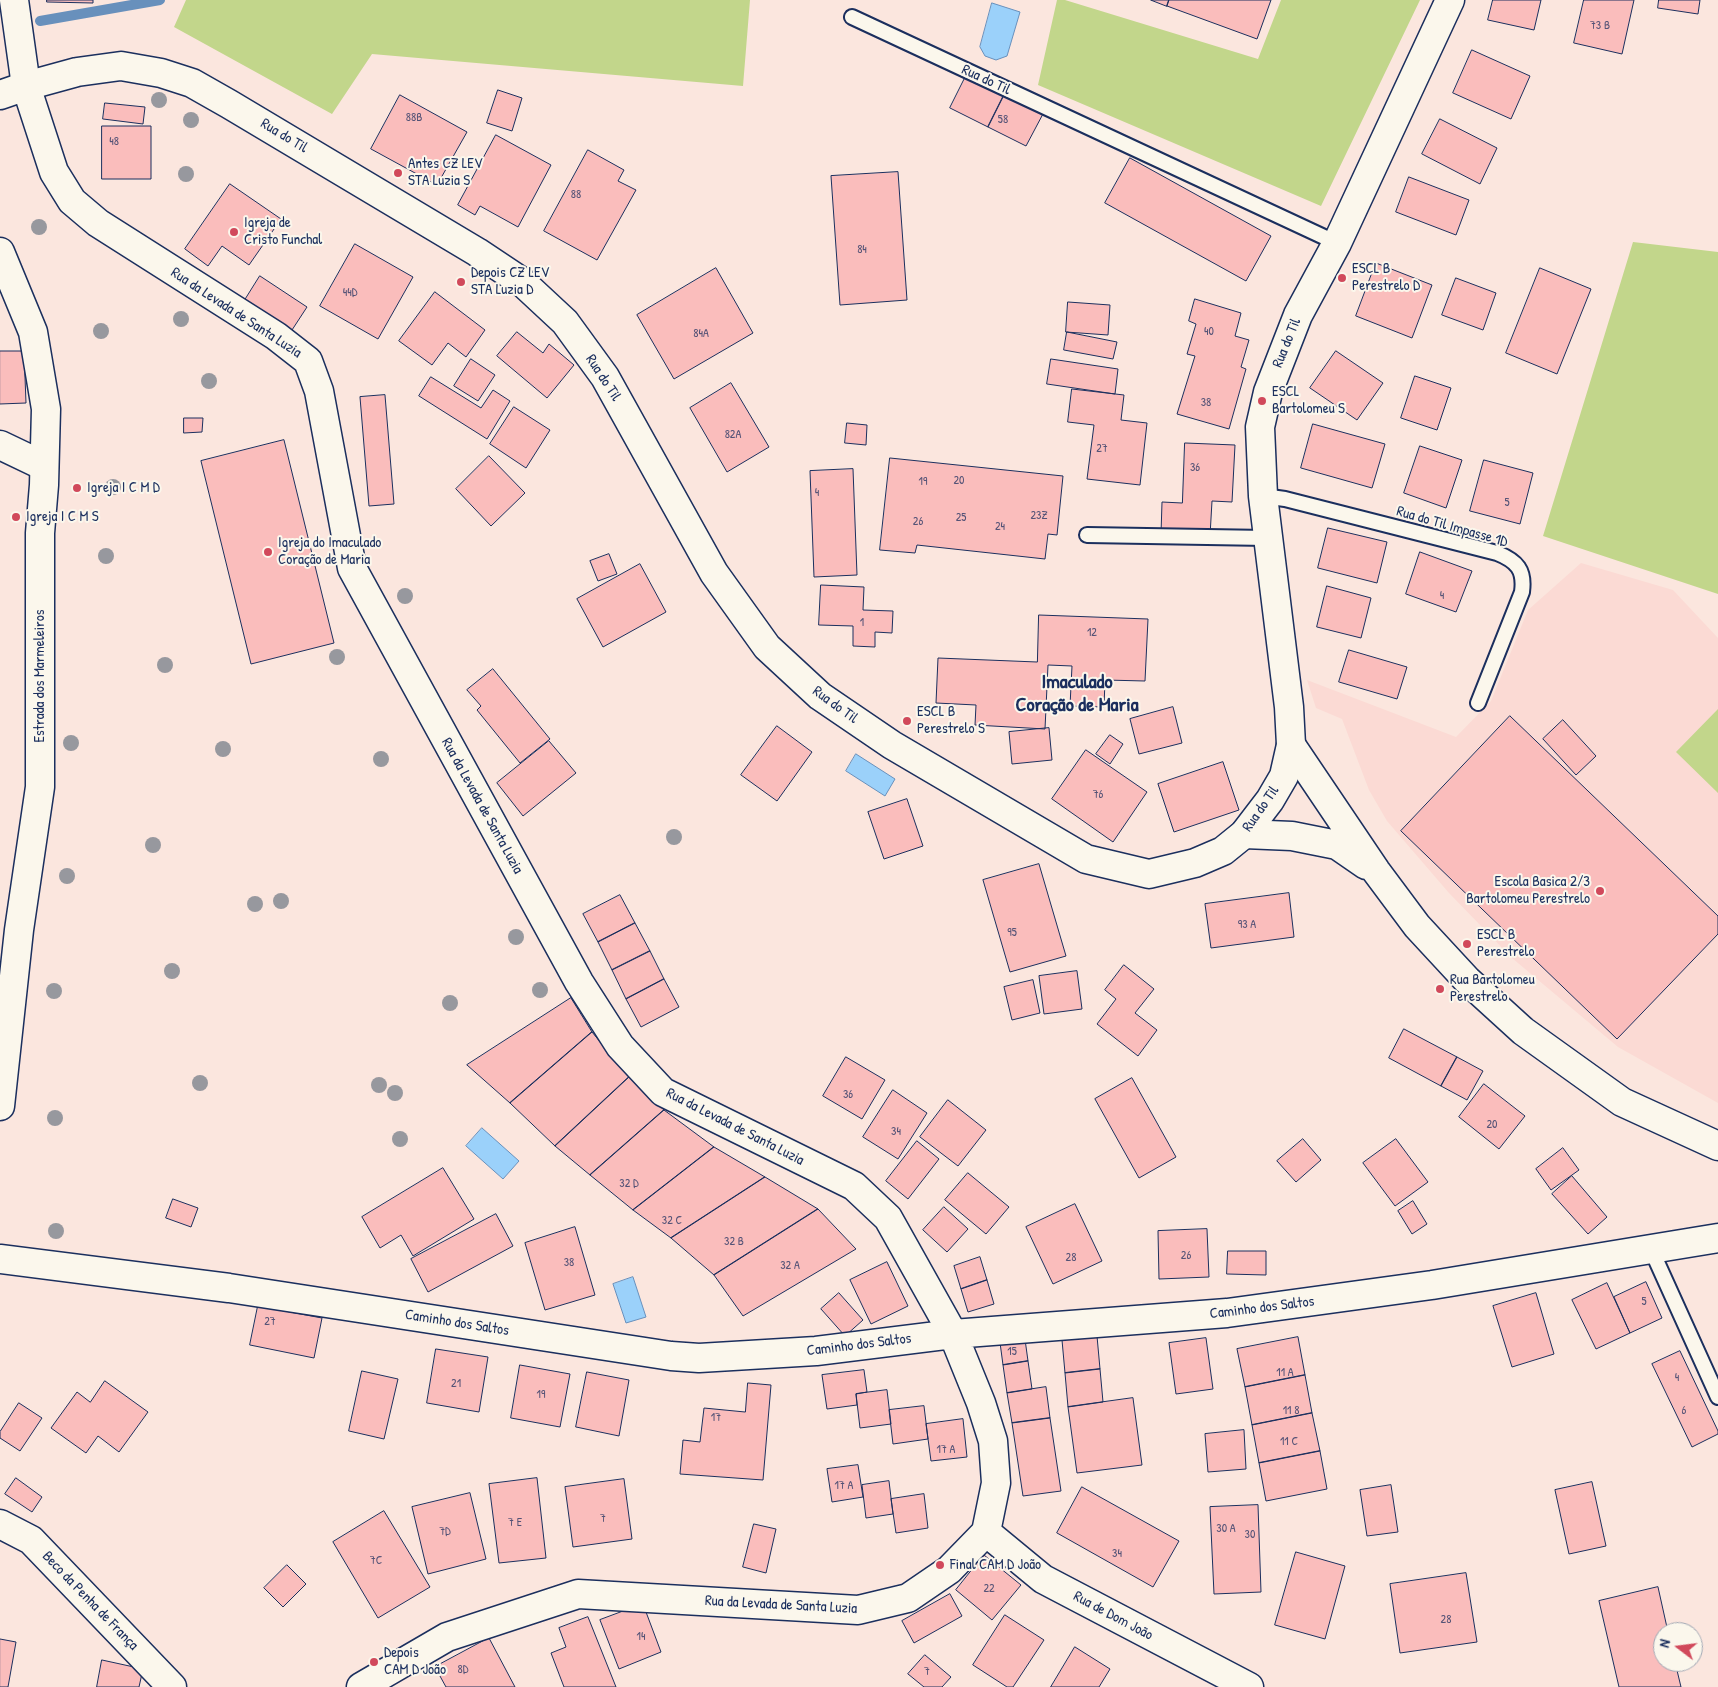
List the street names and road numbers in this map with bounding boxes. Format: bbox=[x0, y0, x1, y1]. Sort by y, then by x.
street label: Rua do Til bbox=[959, 61, 1013, 99]
street label: Rua do Til bbox=[257, 115, 311, 157]
street label: Rua da Levada de Santa Luzia bbox=[167, 264, 305, 362]
street label: Rua do Til bbox=[1269, 316, 1305, 370]
street label: Rua do Til bbox=[581, 351, 625, 405]
street label: Rua do Til Impasse 1D bbox=[1394, 503, 1510, 551]
street label: Estrada dos Marmeleiros bbox=[31, 609, 49, 743]
street label: Rua do Til bbox=[809, 682, 861, 728]
street label: Rua da Levada de Santa Luzia bbox=[437, 735, 527, 877]
street label: Rua do Til bbox=[1239, 783, 1283, 835]
street label: Rua da Levada de Santa Luzia bbox=[663, 1084, 807, 1170]
street label: Caminho dos Saltos bbox=[1209, 1293, 1315, 1323]
street label: Caminho dos Saltos bbox=[404, 1306, 510, 1340]
street label: Caminho dos Saltos bbox=[806, 1330, 912, 1360]
street label: Beco da Penha de França bbox=[38, 1548, 142, 1654]
street label: Rua de Dom João bbox=[1070, 1587, 1156, 1645]
street label: Rua da Levada de Santa Luzia bbox=[704, 1592, 858, 1618]

